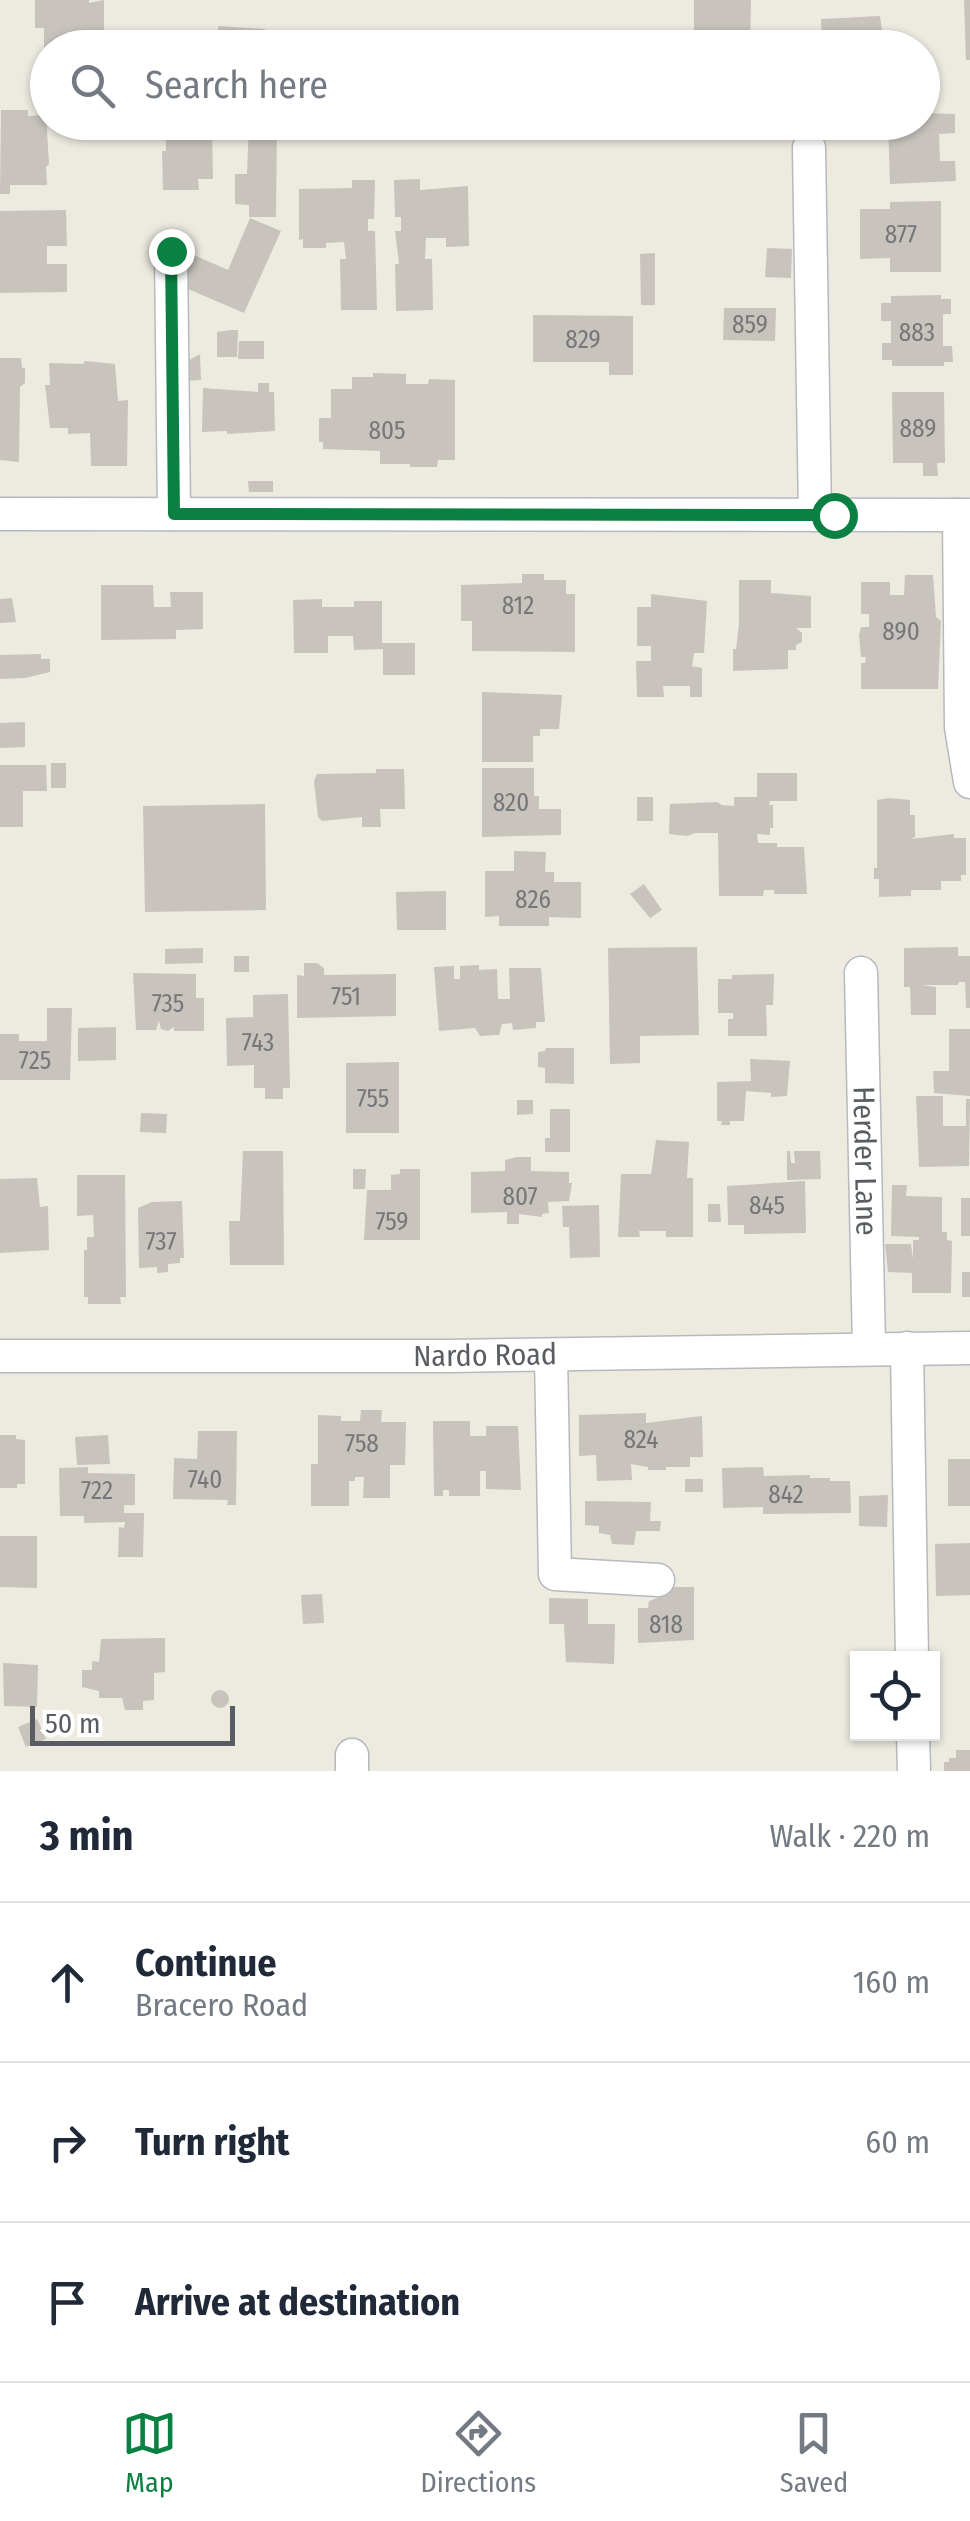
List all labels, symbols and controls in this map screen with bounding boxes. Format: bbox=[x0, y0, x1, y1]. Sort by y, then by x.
search box bbox=[30, 30, 940, 140]
icon: search bbox=[65, 58, 120, 113]
text: Search here bbox=[145, 62, 328, 108]
house number: 877 bbox=[885, 220, 917, 250]
route end bbox=[149, 229, 195, 275]
house number: 859 bbox=[732, 310, 768, 340]
house number: 883 bbox=[899, 318, 935, 348]
house number: 829 bbox=[565, 325, 601, 355]
house number: 889 bbox=[900, 414, 936, 444]
house number: 805 bbox=[368, 416, 406, 446]
route start bbox=[812, 493, 858, 539]
house number: 812 bbox=[502, 591, 534, 621]
house number: 890 bbox=[882, 617, 920, 647]
house number: 820 bbox=[493, 788, 529, 818]
house number: 826 bbox=[515, 885, 551, 915]
house number: 751 bbox=[331, 982, 361, 1012]
house number: 735 bbox=[152, 989, 184, 1019]
house number: 743 bbox=[242, 1028, 274, 1058]
house number: 725 bbox=[19, 1046, 51, 1076]
house number: 755 bbox=[357, 1084, 389, 1114]
street label: Herder Lane bbox=[845, 1086, 885, 1236]
house number: 807 bbox=[502, 1182, 538, 1212]
house number: 845 bbox=[749, 1191, 785, 1221]
house number: 759 bbox=[375, 1207, 409, 1237]
house number: 737 bbox=[145, 1227, 177, 1257]
street label: Nardo Road bbox=[413, 1336, 557, 1374]
house number: 824 bbox=[624, 1425, 658, 1455]
house number: 758 bbox=[345, 1429, 379, 1459]
house number: 740 bbox=[188, 1465, 222, 1495]
house number: 722 bbox=[81, 1476, 113, 1506]
house number: 842 bbox=[768, 1480, 804, 1510]
house number: 818 bbox=[649, 1610, 683, 1640]
map controls bbox=[850, 1651, 940, 1741]
button: locate bbox=[850, 1651, 940, 1741]
scale bar bbox=[30, 1701, 235, 1746]
text: 50 m bbox=[45, 1707, 101, 1740]
text: 3 min bbox=[40, 1811, 134, 1861]
text: Walk · 220 m bbox=[769, 1817, 930, 1855]
text: Continue bbox=[135, 1940, 276, 1986]
icon: ahead bbox=[40, 1955, 95, 2010]
text: 160 m bbox=[853, 1963, 930, 2001]
text: Bracero Road bbox=[135, 1986, 308, 2024]
icon: right bbox=[40, 2115, 95, 2170]
text: Turn right bbox=[135, 2119, 289, 2165]
text: 60 m bbox=[865, 2123, 930, 2161]
icon: arrive bbox=[40, 2275, 95, 2330]
text: Arrive at destination bbox=[135, 2279, 460, 2325]
tab: Map bbox=[122, 2406, 177, 2499]
tab: Directions bbox=[420, 2406, 536, 2499]
tab: Saved bbox=[780, 2406, 848, 2499]

